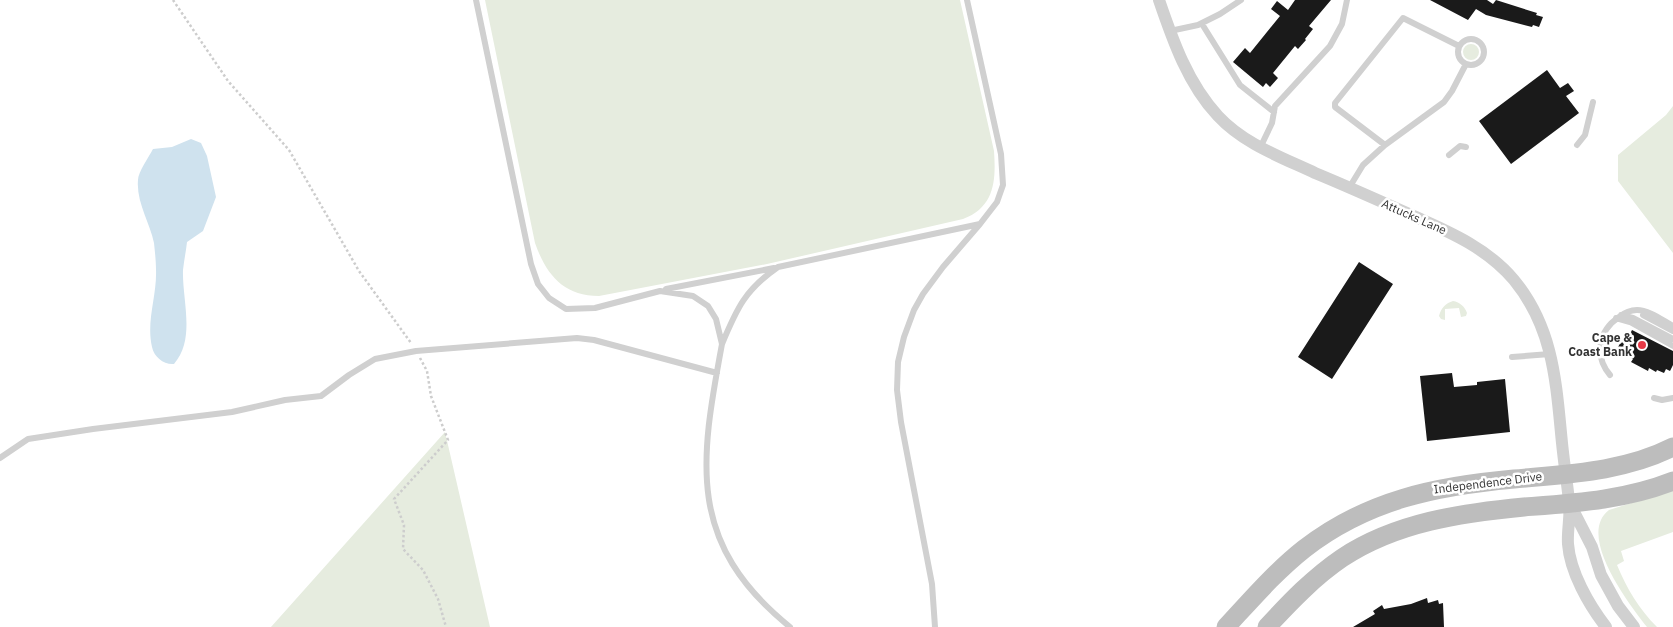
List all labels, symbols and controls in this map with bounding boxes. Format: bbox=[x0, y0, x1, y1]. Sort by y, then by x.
street label: Attucks Lane bbox=[1379, 196, 1449, 238]
place label: Cape & Coast Bank bbox=[1568, 330, 1632, 359]
marker: Cape & Coast Bank bbox=[1636, 339, 1648, 351]
street label: Independence Drive bbox=[1433, 468, 1543, 497]

